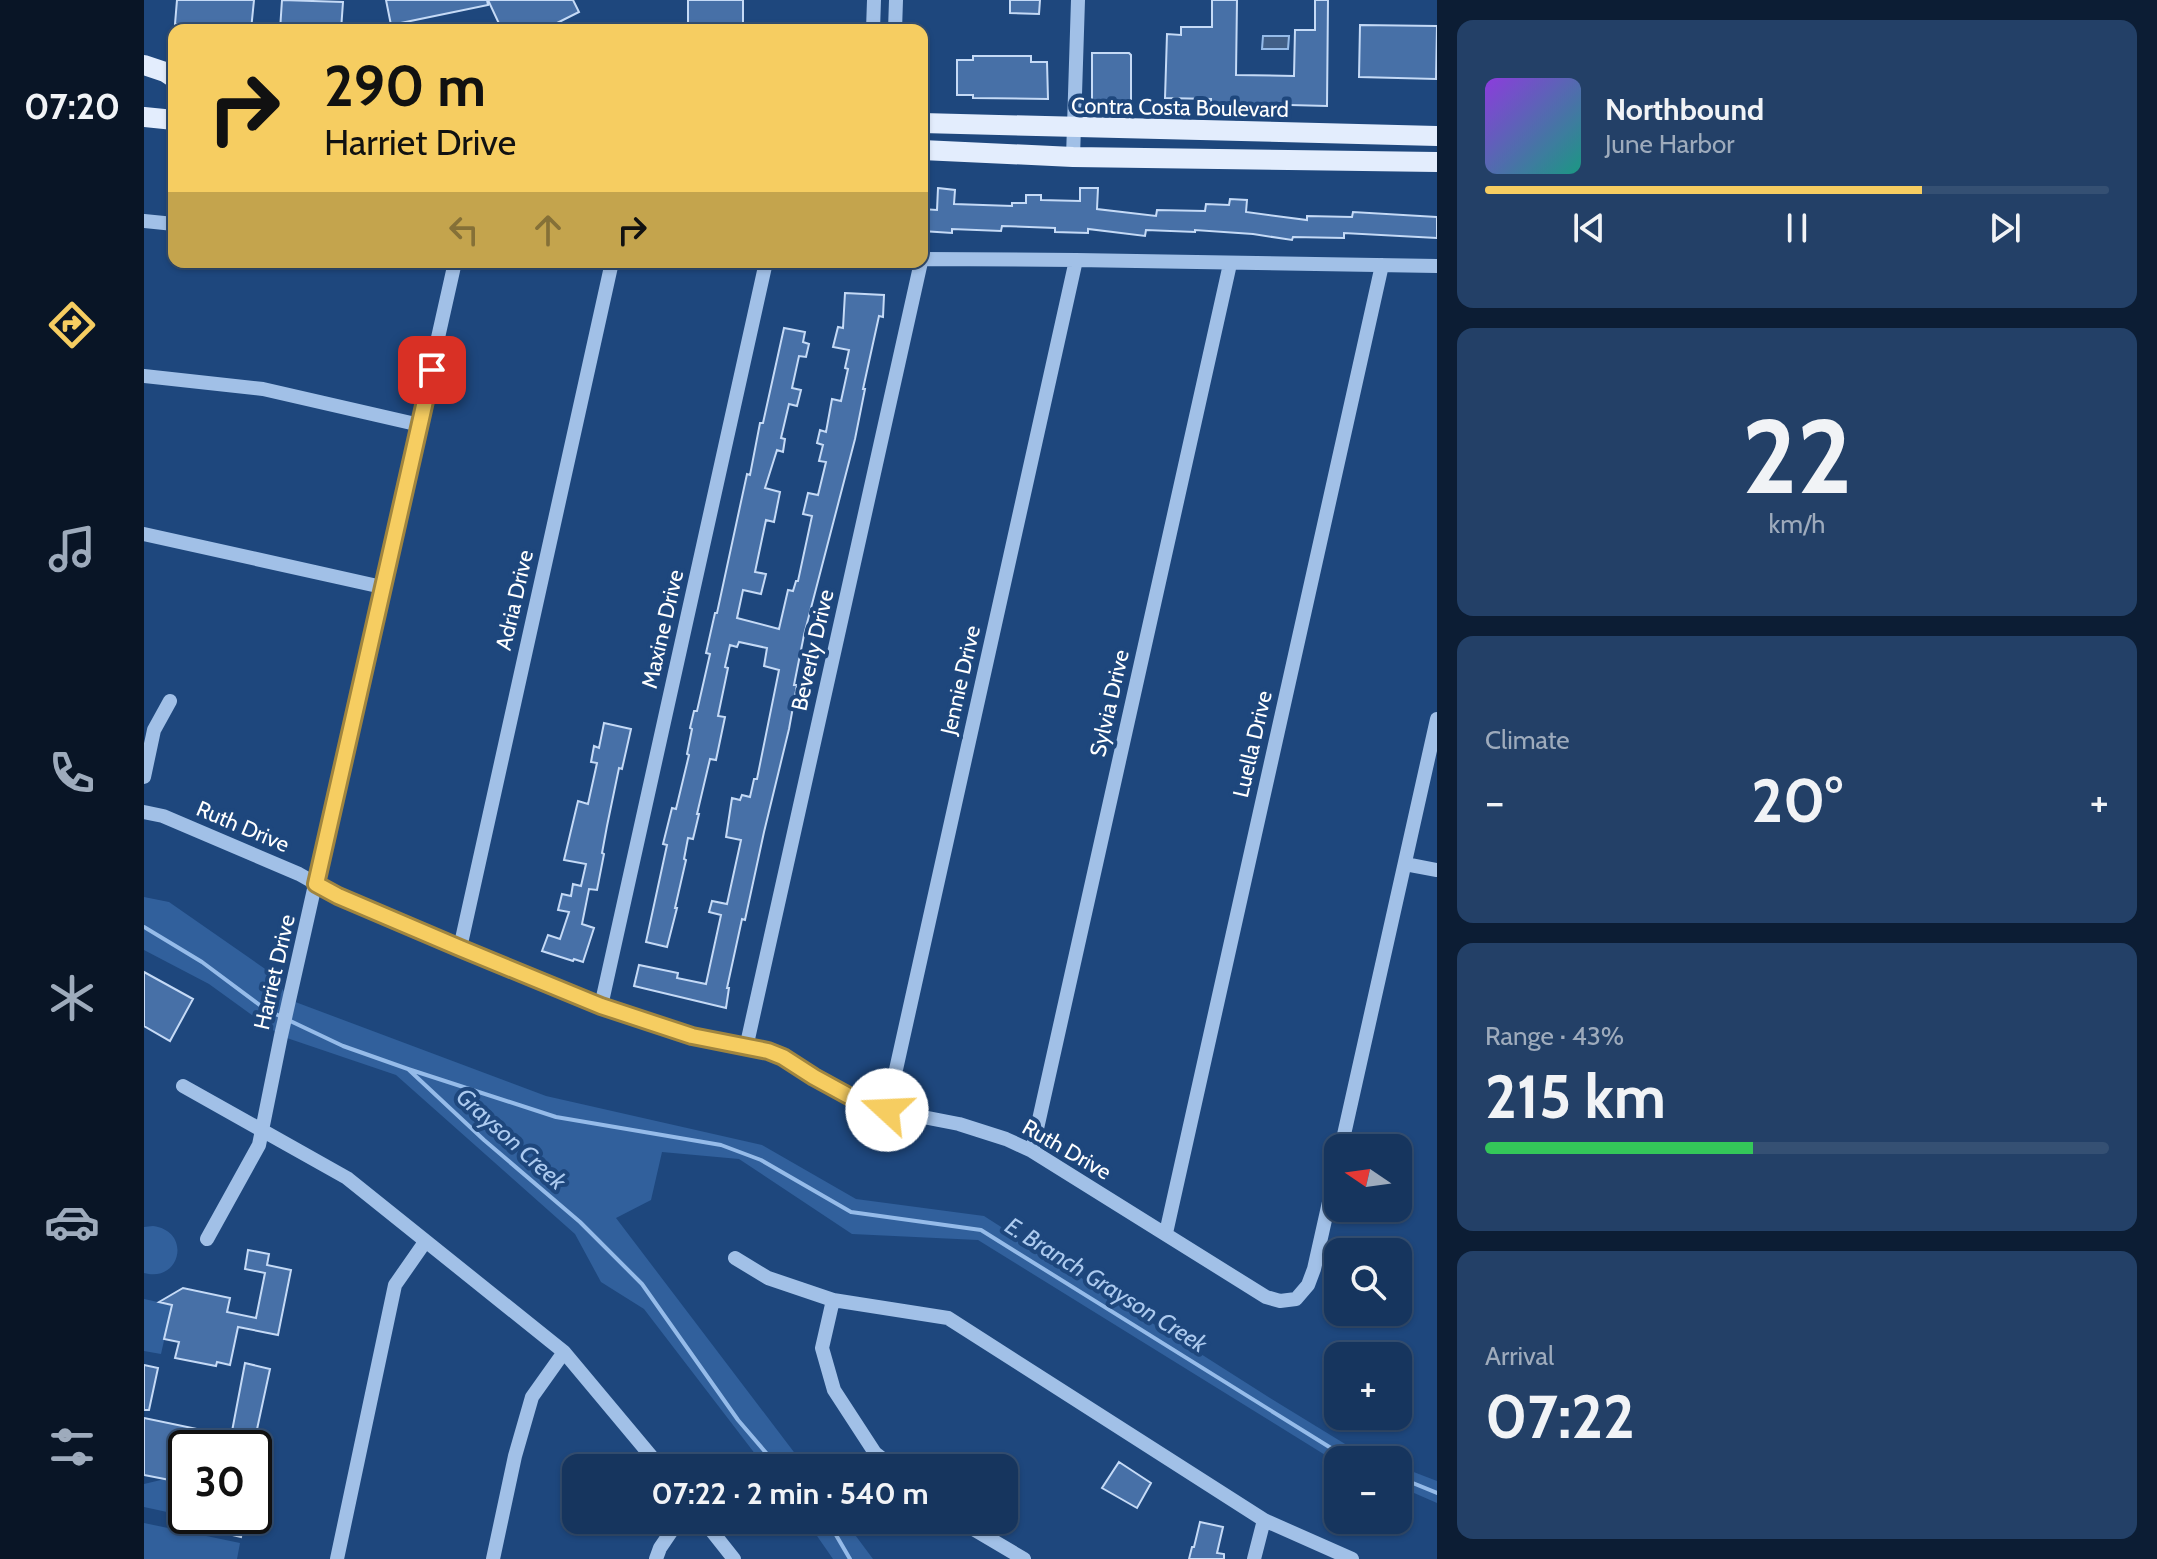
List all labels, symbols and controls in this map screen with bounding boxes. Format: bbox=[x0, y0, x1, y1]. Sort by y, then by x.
text: 290 m bbox=[324, 52, 486, 120]
icon: right bbox=[192, 56, 296, 160]
text: 07:20 bbox=[24, 84, 120, 128]
text: Northbound bbox=[1605, 91, 1764, 128]
street label: Contra Costa Boulevard bbox=[1071, 92, 1289, 123]
text: Harriet Drive bbox=[324, 120, 516, 164]
text: June Harbor bbox=[1605, 128, 1734, 160]
icon: previous bbox=[1567, 206, 1611, 250]
icon: pause bbox=[1775, 206, 1819, 250]
icon: next bbox=[1983, 206, 2027, 250]
icon: left bbox=[442, 208, 486, 252]
icon: ahead bbox=[526, 208, 570, 252]
icon: right bbox=[610, 208, 654, 252]
icon: directions bbox=[44, 297, 100, 353]
pin bbox=[398, 336, 466, 404]
icon: arrive bbox=[410, 348, 454, 392]
text: 22 bbox=[1742, 393, 1852, 519]
text: km/h bbox=[1769, 508, 1825, 540]
icon: music bbox=[44, 521, 100, 577]
street label: Adria Drive bbox=[490, 547, 539, 653]
street label: Maxine Drive bbox=[636, 567, 689, 691]
street label: Beverly Drive bbox=[785, 587, 840, 713]
street label: Jennie Drive bbox=[935, 623, 986, 738]
street label: Sylvia Drive bbox=[1084, 647, 1135, 759]
street label: Luella Drive bbox=[1227, 688, 1278, 800]
text: Climate bbox=[1485, 724, 1570, 756]
icon: phone bbox=[44, 745, 100, 801]
text: 20° bbox=[1751, 764, 1843, 837]
text: − bbox=[1485, 775, 1504, 828]
text: + bbox=[2090, 775, 2109, 828]
street label: Ruth Drive bbox=[192, 795, 293, 858]
street label: Harriet Drive bbox=[248, 912, 301, 1032]
icon: climate bbox=[44, 970, 100, 1026]
text: Range · 43% bbox=[1485, 1020, 1624, 1052]
text: 215 km bbox=[1485, 1060, 1666, 1133]
position arrow bbox=[845, 1068, 929, 1152]
water label: Grayson Creek bbox=[450, 1082, 573, 1196]
street label: Ruth Drive bbox=[1017, 1113, 1116, 1186]
north arrow bbox=[1324, 1134, 1412, 1222]
map controls bbox=[1324, 1134, 1412, 1534]
icon: car bbox=[44, 1194, 100, 1250]
water label: E. Branch Grayson Creek bbox=[1000, 1211, 1213, 1359]
button: search bbox=[1324, 1238, 1412, 1326]
text: Arrival bbox=[1485, 1340, 1554, 1372]
button: + bbox=[1324, 1342, 1412, 1430]
text: 07:22 bbox=[1485, 1380, 1635, 1453]
icon: filters bbox=[44, 1419, 100, 1475]
speed limit sign: 30 bbox=[168, 1430, 272, 1534]
button: − bbox=[1324, 1446, 1412, 1534]
text: 07:22 · 2 min · 540 m bbox=[652, 1475, 929, 1512]

